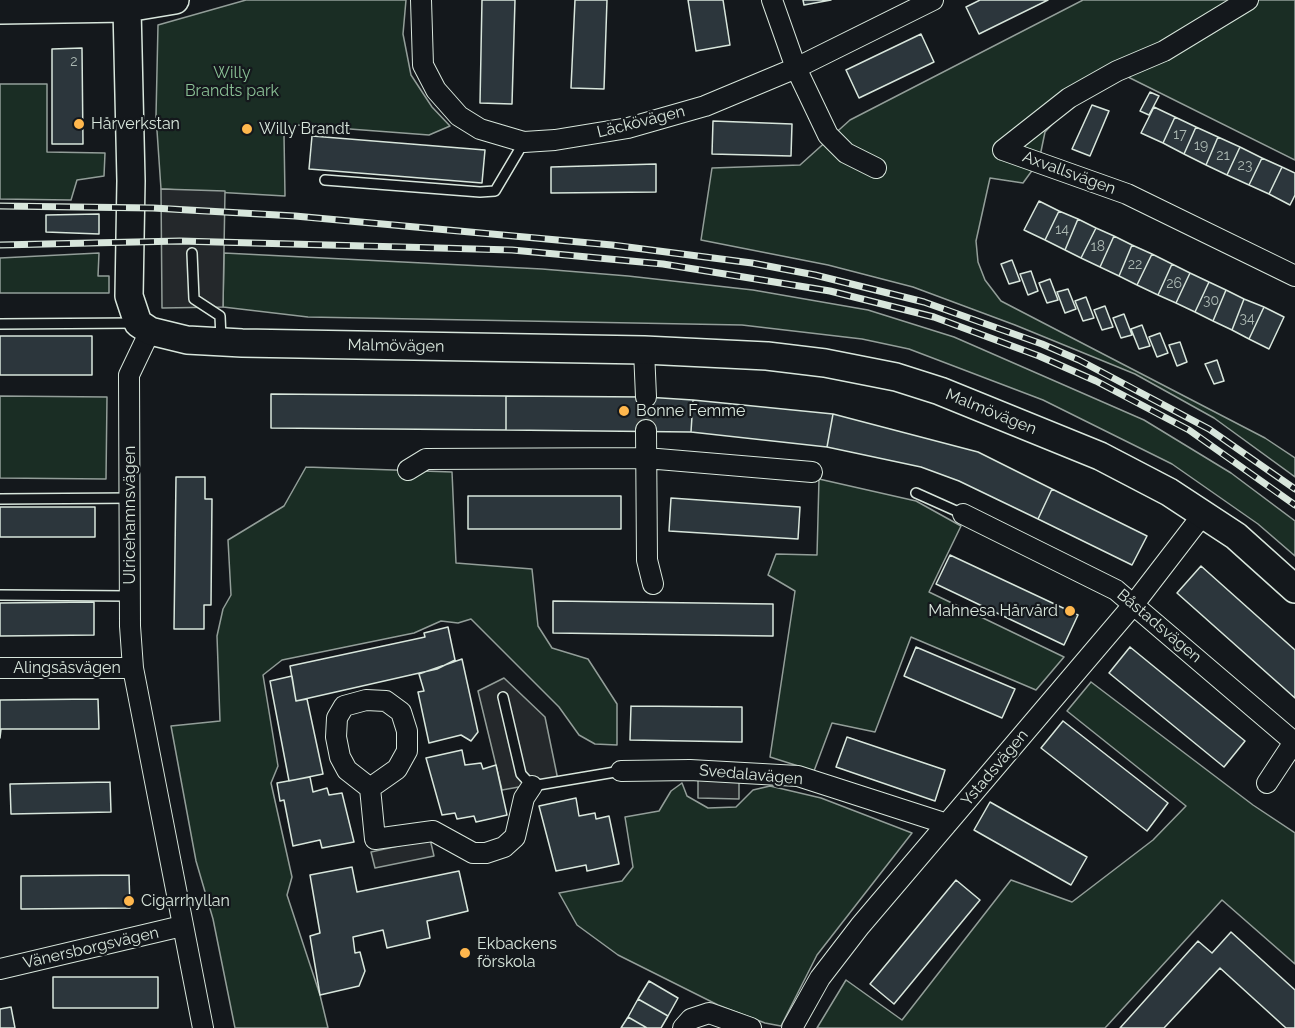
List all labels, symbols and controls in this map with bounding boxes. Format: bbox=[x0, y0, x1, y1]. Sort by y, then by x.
house number: 2 bbox=[70, 54, 78, 70]
park label: Willy Brandts park bbox=[185, 63, 279, 101]
street label: Läckövägen bbox=[595, 102, 687, 142]
place label: Hårverkstan bbox=[91, 114, 180, 134]
marker: Hårverkstan bbox=[72, 117, 86, 131]
place label: Willy Brandt bbox=[259, 119, 350, 139]
marker: Willy Brandt bbox=[240, 122, 254, 136]
house number: 17 bbox=[1173, 127, 1187, 143]
house number: 19 bbox=[1194, 138, 1208, 154]
street label: Axvallsvägen bbox=[1020, 147, 1118, 199]
house number: 21 bbox=[1216, 148, 1230, 164]
house number: 23 bbox=[1238, 158, 1252, 174]
house number: 14 bbox=[1055, 222, 1069, 238]
house number: 18 bbox=[1091, 239, 1105, 255]
house number: 22 bbox=[1128, 257, 1142, 273]
house number: 26 bbox=[1166, 276, 1182, 292]
house number: 30 bbox=[1203, 293, 1219, 309]
house number: 34 bbox=[1239, 311, 1255, 327]
street label: Malmövägen bbox=[348, 336, 444, 356]
street label: Malmövägen bbox=[943, 385, 1039, 439]
place label: Bonne Femme bbox=[636, 401, 745, 421]
marker: Bonne Femme bbox=[617, 404, 631, 418]
street label: Ulricehamnsvägen bbox=[120, 446, 140, 584]
street label: Båstadsvägen bbox=[1113, 585, 1205, 667]
place label: Mahnesa Hårvård bbox=[928, 601, 1058, 621]
marker: Mahnesa Hårvård bbox=[1063, 604, 1077, 618]
street label: Alingsåsvägen bbox=[13, 658, 121, 678]
street label: Ystadsvägen bbox=[957, 726, 1033, 810]
street label: Svedalavägen bbox=[698, 761, 804, 789]
place label: Cigarrhyllan bbox=[141, 891, 230, 911]
marker: Cigarrhyllan bbox=[122, 894, 136, 908]
street label: Vänersborgsvägen bbox=[21, 923, 161, 973]
place label: Ekbackens förskola bbox=[477, 934, 557, 972]
marker: Ekbackens förskola bbox=[458, 946, 472, 960]

